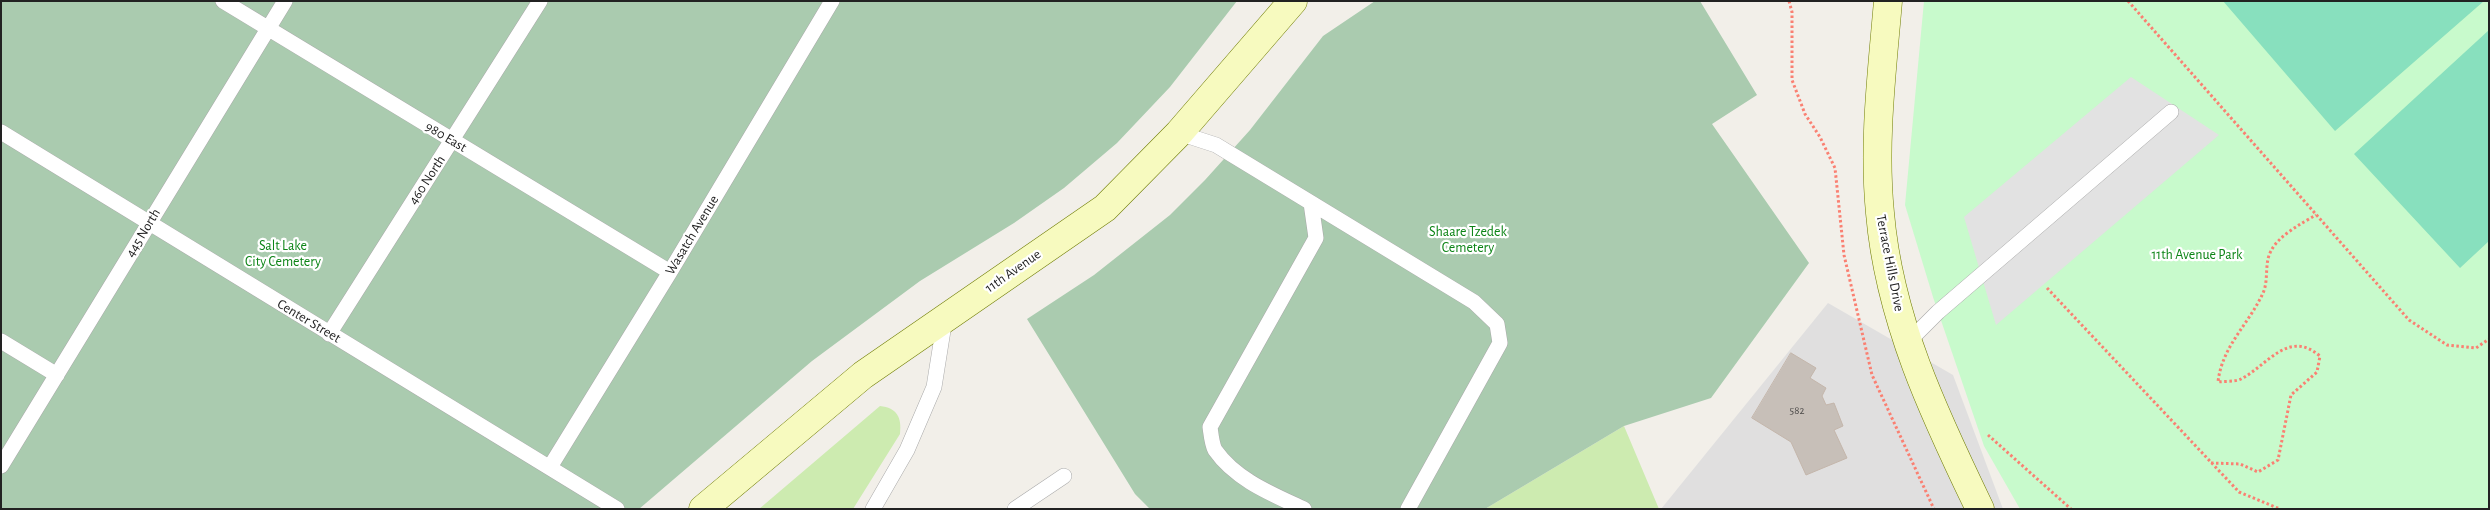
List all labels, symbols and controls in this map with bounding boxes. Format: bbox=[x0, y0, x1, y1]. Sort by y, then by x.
street label: 980 East bbox=[422, 118, 470, 156]
street label: 460 North bbox=[405, 152, 449, 208]
street label: Wasatch Avenue bbox=[662, 192, 722, 278]
street label: 445 North bbox=[122, 206, 164, 260]
street label: Terrace Hills Drive bbox=[1872, 213, 1908, 313]
park label: Shaare Tzedek Cemetery bbox=[1429, 224, 1507, 256]
park label: Salt Lake City Cemetery bbox=[245, 238, 321, 270]
street label: 11th Avenue bbox=[982, 246, 1044, 296]
park label: 11th Avenue Park bbox=[2152, 247, 2242, 263]
street label: Center Street bbox=[274, 295, 344, 347]
house number: 582 bbox=[1790, 404, 1804, 418]

